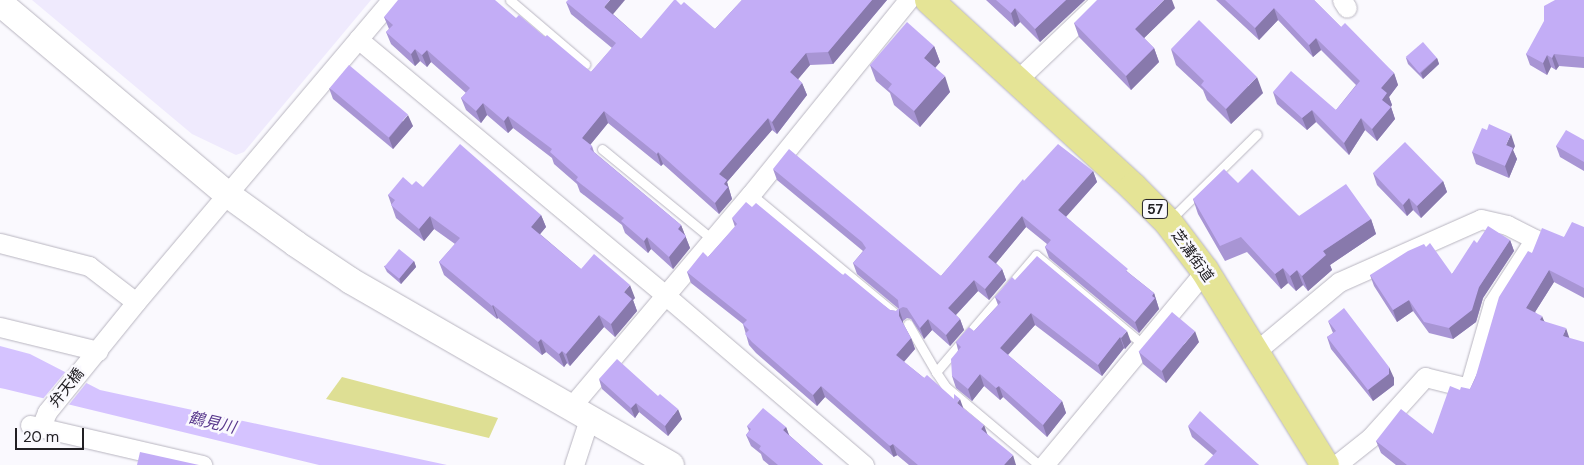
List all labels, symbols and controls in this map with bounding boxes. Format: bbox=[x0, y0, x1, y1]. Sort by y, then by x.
road number: 57 bbox=[1141, 198, 1169, 220]
street label: 芝溝街道 bbox=[1167, 226, 1217, 286]
street label: 弁天橋 bbox=[46, 365, 88, 411]
water label: 鶴見川 bbox=[186, 408, 238, 438]
scale bar bbox=[18, 418, 86, 450]
text: 20 m bbox=[23, 427, 59, 447]

